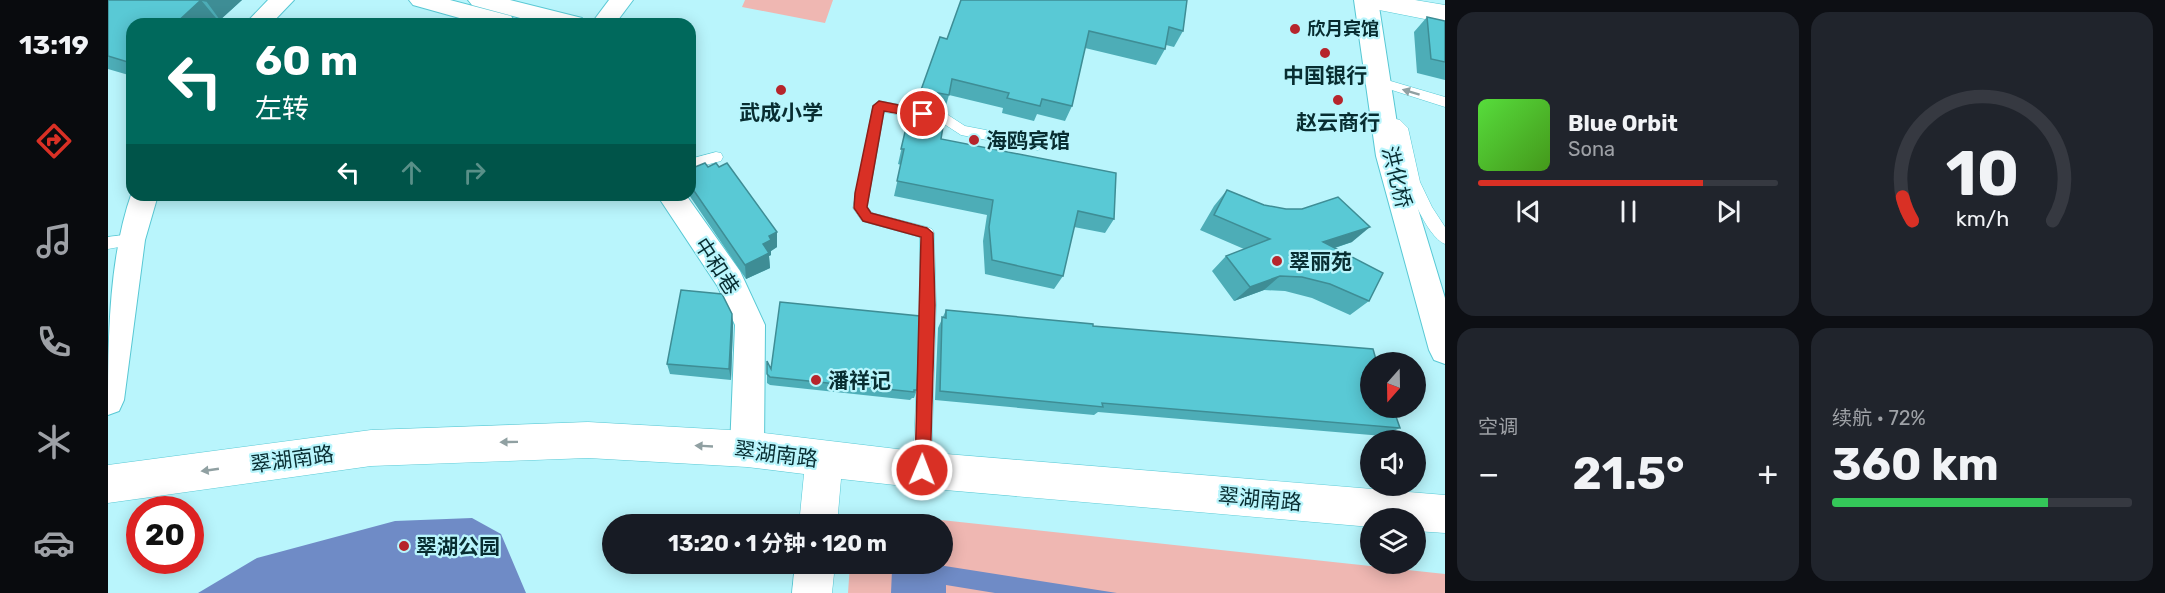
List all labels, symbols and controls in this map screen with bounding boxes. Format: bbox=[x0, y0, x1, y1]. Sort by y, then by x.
place label: 欣月宾馆 bbox=[1307, 18, 1379, 40]
marker: 欣月宾馆 bbox=[1288, 22, 1302, 36]
text: 13:19 bbox=[19, 29, 89, 61]
text: 60 m bbox=[255, 36, 358, 86]
icon: left bbox=[156, 42, 234, 120]
marker: 中国银行 bbox=[1318, 46, 1332, 60]
place label: 中国银行 bbox=[1283, 63, 1367, 88]
marker: 武成小学 bbox=[774, 83, 788, 97]
one-way arrow bbox=[1402, 87, 1420, 96]
pin bbox=[897, 88, 948, 139]
text: 左转 bbox=[255, 93, 309, 125]
marker: 赵云商行 bbox=[1331, 93, 1345, 107]
icon: arrive bbox=[906, 97, 939, 130]
place label: 武成小学 bbox=[739, 100, 823, 125]
place label: 赵云商行 bbox=[1296, 110, 1380, 135]
text: Blue Orbit bbox=[1568, 110, 1678, 137]
icon: directions bbox=[33, 120, 75, 162]
place label: 海鸥宾馆 bbox=[986, 128, 1070, 153]
marker: 海鸥宾馆 bbox=[967, 133, 981, 147]
text: Sona bbox=[1568, 137, 1615, 161]
text: 10 bbox=[1945, 137, 2019, 211]
street label: 洪化桥 bbox=[1377, 143, 1417, 211]
icon: left bbox=[332, 156, 365, 189]
icon: ahead bbox=[395, 156, 428, 189]
icon: right bbox=[458, 156, 491, 189]
icon: previous bbox=[1512, 195, 1545, 228]
icon: pause bbox=[1612, 195, 1645, 228]
icon: next bbox=[1712, 195, 1745, 228]
text: km/h bbox=[1955, 206, 2009, 231]
icon: music bbox=[33, 220, 75, 262]
street label: 中和巷 bbox=[689, 233, 745, 299]
place label: 翠丽苑 bbox=[1289, 249, 1352, 274]
marker: 翠丽苑 bbox=[1270, 254, 1284, 268]
icon: phone bbox=[33, 321, 75, 363]
north arrow bbox=[1360, 352, 1426, 418]
map controls bbox=[1360, 352, 1426, 574]
place label: 潘祥记 bbox=[828, 368, 891, 393]
marker: 潘祥记 bbox=[809, 373, 823, 387]
text: 续航 · 72% bbox=[1832, 406, 1926, 430]
text: 空调 bbox=[1478, 415, 1518, 439]
icon: climate bbox=[33, 421, 75, 463]
button: sound bbox=[1360, 430, 1426, 496]
street label: 翠湖南路 bbox=[733, 436, 819, 472]
one-way arrow bbox=[499, 437, 518, 447]
position arrow bbox=[890, 438, 954, 502]
text: 360 km bbox=[1832, 438, 1999, 491]
street label: 翠湖南路 bbox=[249, 441, 335, 477]
one-way arrow bbox=[694, 442, 713, 451]
text: 21.5° bbox=[1572, 447, 1684, 500]
text: − bbox=[1478, 454, 1499, 493]
text: + bbox=[1757, 454, 1778, 493]
one-way arrow bbox=[201, 466, 220, 475]
street label: 翠湖南路 bbox=[1217, 483, 1303, 515]
speed limit sign: 20 bbox=[126, 496, 204, 574]
button: layers bbox=[1360, 508, 1426, 574]
icon: car bbox=[33, 522, 75, 564]
text: 13:20 · 1 分钟 · 120 m bbox=[668, 530, 887, 557]
place label: 翠湖公园 bbox=[416, 534, 500, 559]
marker: 翠湖公园 bbox=[397, 539, 411, 553]

